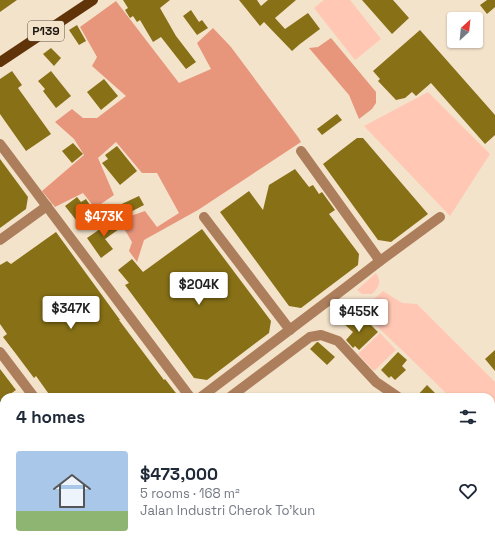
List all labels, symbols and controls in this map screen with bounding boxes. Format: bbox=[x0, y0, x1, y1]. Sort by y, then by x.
north arrow bbox=[447, 12, 483, 48]
map controls bbox=[447, 12, 483, 48]
road number: P139 bbox=[28, 21, 64, 41]
pin: $473K bbox=[76, 204, 132, 238]
text: $473K bbox=[85, 208, 123, 225]
pin: $204K bbox=[171, 272, 227, 306]
text: $204K bbox=[179, 276, 219, 293]
pin: $347K bbox=[43, 296, 99, 330]
pin: $455K bbox=[331, 299, 387, 333]
text: $347K bbox=[52, 300, 90, 317]
text: $455K bbox=[339, 303, 379, 320]
text: 4 homes bbox=[16, 406, 85, 428]
icon: filters bbox=[457, 406, 479, 428]
text: $473,000 bbox=[140, 463, 218, 485]
icon: home bbox=[48, 467, 96, 515]
icon: heart bbox=[457, 480, 479, 502]
text: 5 rooms · 168 m² bbox=[140, 485, 240, 502]
text: Jalan Industri Cherok To'kun bbox=[140, 502, 315, 519]

